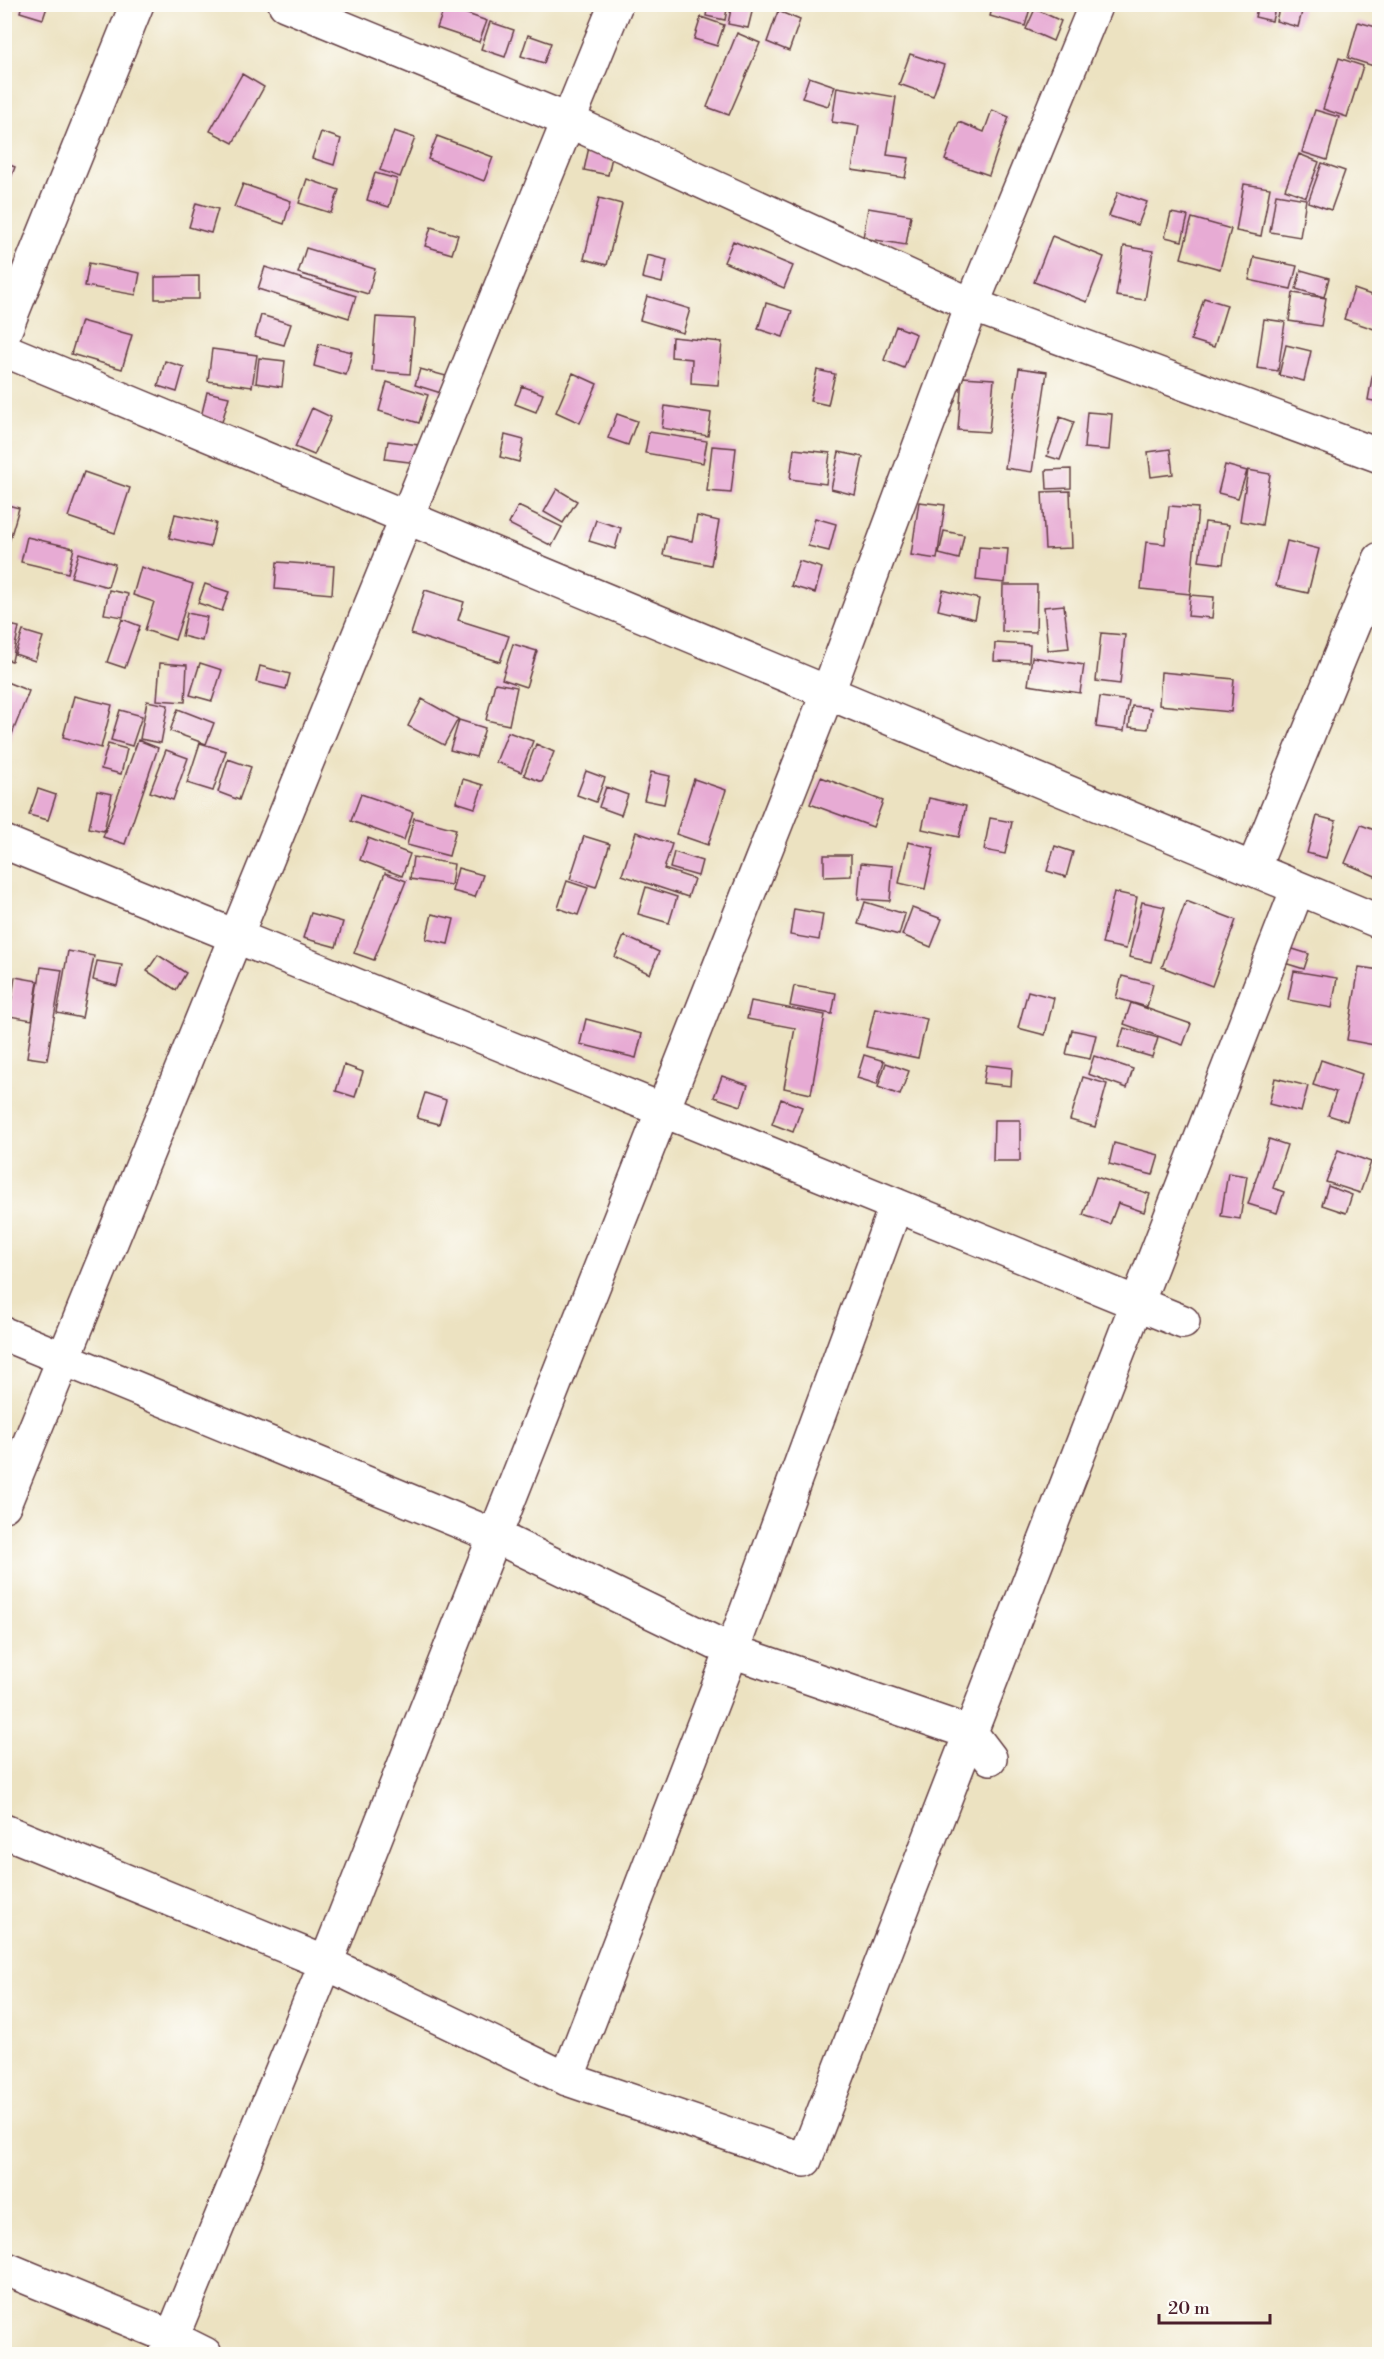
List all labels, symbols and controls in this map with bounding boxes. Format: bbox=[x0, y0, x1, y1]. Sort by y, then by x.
scale bar bbox=[1159, 2287, 1270, 2325]
text: 20 m bbox=[1168, 2297, 1210, 2320]

